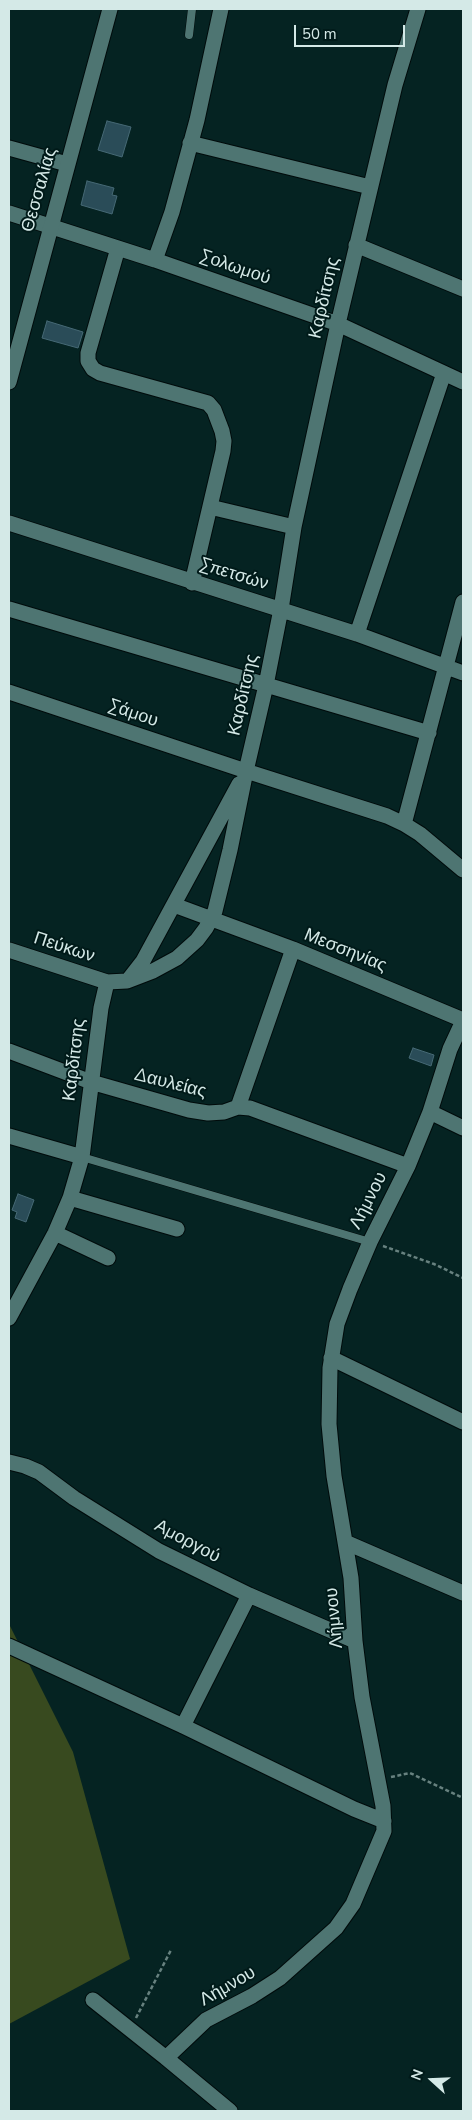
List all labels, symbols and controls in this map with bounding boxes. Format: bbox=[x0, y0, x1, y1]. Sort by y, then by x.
scale bar bbox=[297, 15, 408, 47]
text: 50 m bbox=[302, 24, 337, 44]
street label: Θεσσαλίας bbox=[18, 145, 62, 235]
street label: Σολωμού bbox=[197, 246, 273, 290]
street label: Καρδίτσης bbox=[305, 255, 345, 341]
street label: Σπετσών bbox=[197, 554, 271, 596]
street label: Καρδίτσης bbox=[224, 652, 264, 738]
street label: Σάμου bbox=[105, 695, 161, 733]
street label: Μεσσηνίας bbox=[300, 925, 390, 977]
street label: Πεύκων bbox=[31, 928, 97, 968]
street label: Καρδίτσης bbox=[59, 1017, 91, 1103]
street label: Δαυλείας bbox=[132, 1065, 208, 1103]
street label: Λήμνου bbox=[346, 1169, 392, 1233]
street label: Αμοργού bbox=[150, 1516, 224, 1568]
street label: Λήμνου bbox=[322, 1587, 348, 1649]
street label: Λήμνου bbox=[196, 1962, 260, 2012]
north arrow bbox=[407, 2055, 457, 2105]
text: N bbox=[407, 2067, 428, 2083]

